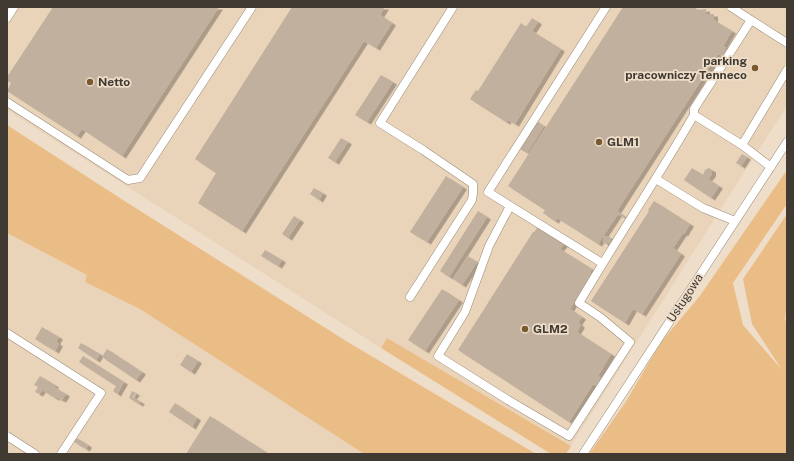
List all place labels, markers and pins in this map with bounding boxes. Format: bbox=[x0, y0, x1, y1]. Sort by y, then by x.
place label: parking pracowniczy Tenneco bbox=[625, 54, 747, 82]
marker: parking pracowniczy Tenneco bbox=[750, 63, 760, 73]
place label: Netto bbox=[98, 75, 130, 89]
marker: Netto bbox=[85, 77, 95, 87]
place label: GLM1 bbox=[607, 135, 639, 149]
marker: GLM1 bbox=[594, 137, 604, 147]
place label: GLM2 bbox=[533, 322, 568, 336]
marker: GLM2 bbox=[520, 324, 530, 334]

